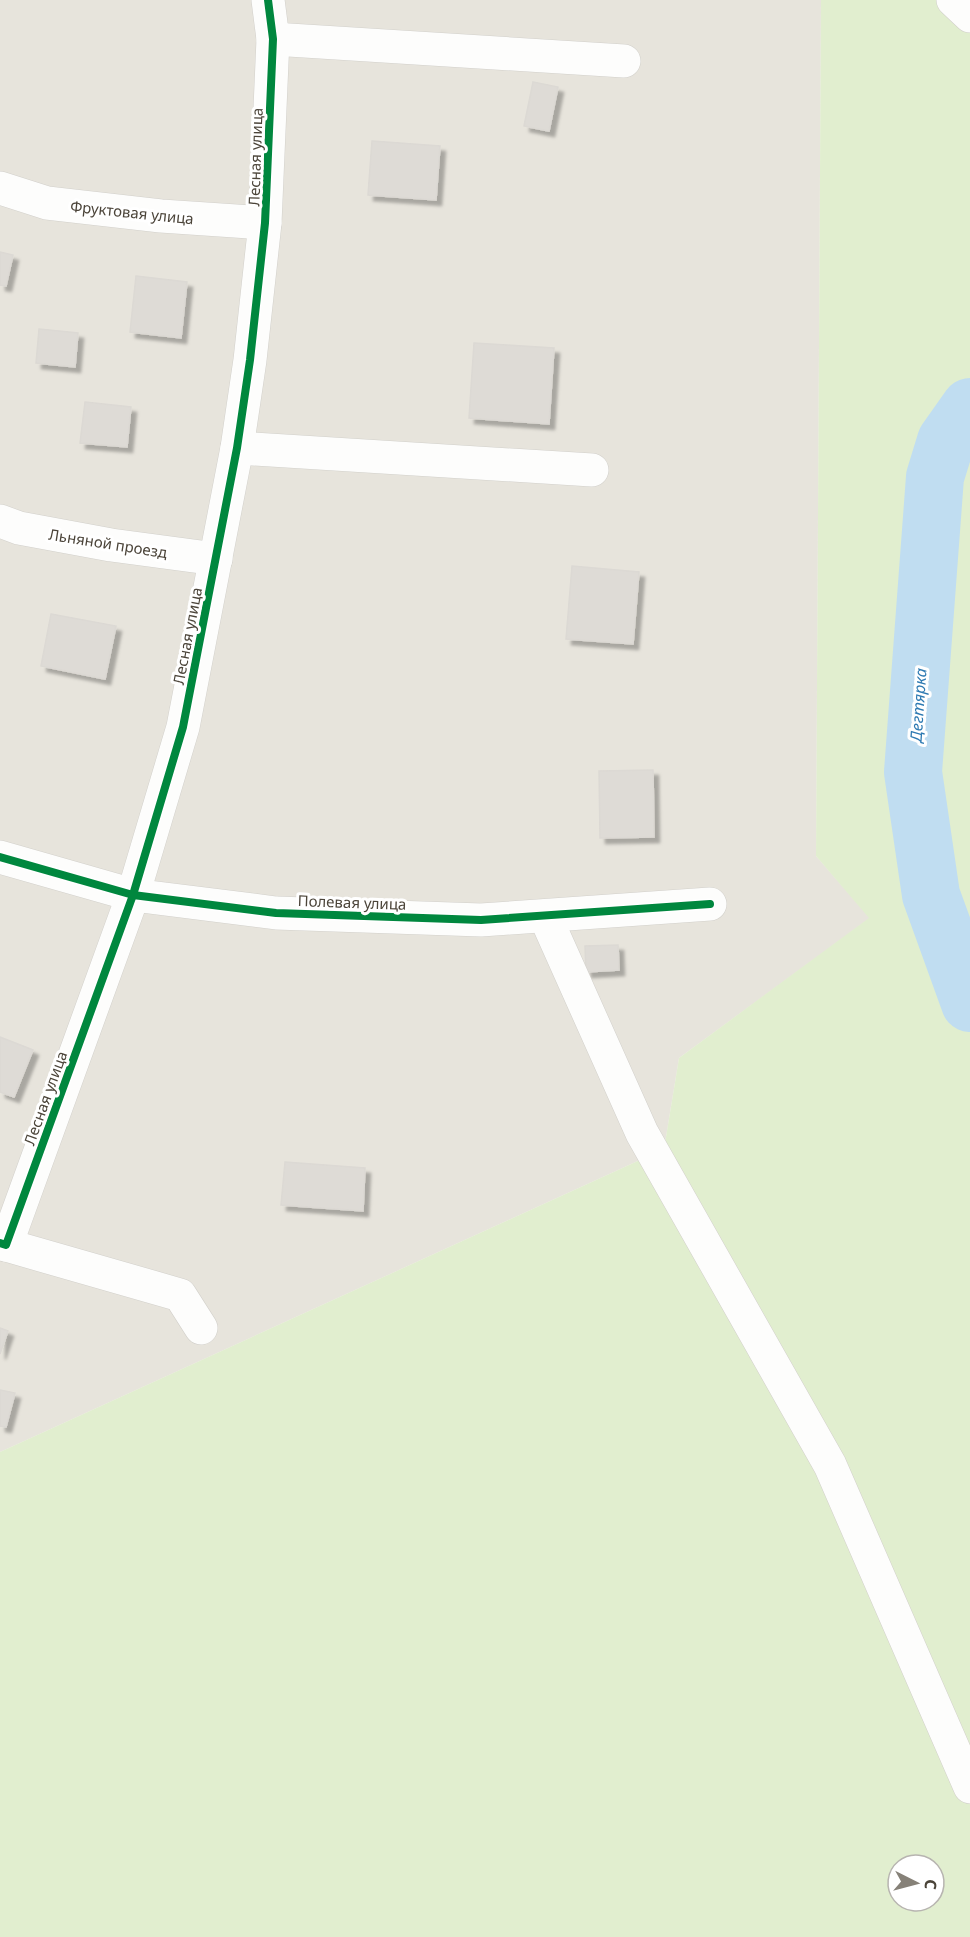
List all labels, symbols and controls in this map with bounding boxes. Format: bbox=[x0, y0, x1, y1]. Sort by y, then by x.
street label: Лесная улица bbox=[243, 107, 267, 207]
street label: Фруктовая улица bbox=[69, 196, 195, 228]
street label: Льняной проезд bbox=[47, 524, 169, 562]
street label: Лесная улица bbox=[168, 586, 206, 686]
water label: Дегтярка bbox=[904, 667, 932, 745]
street label: Полевая улица bbox=[297, 890, 407, 914]
street label: Лесная улица bbox=[19, 1048, 71, 1148]
north arrow bbox=[886, 1853, 946, 1913]
text: С bbox=[919, 1878, 942, 1891]

